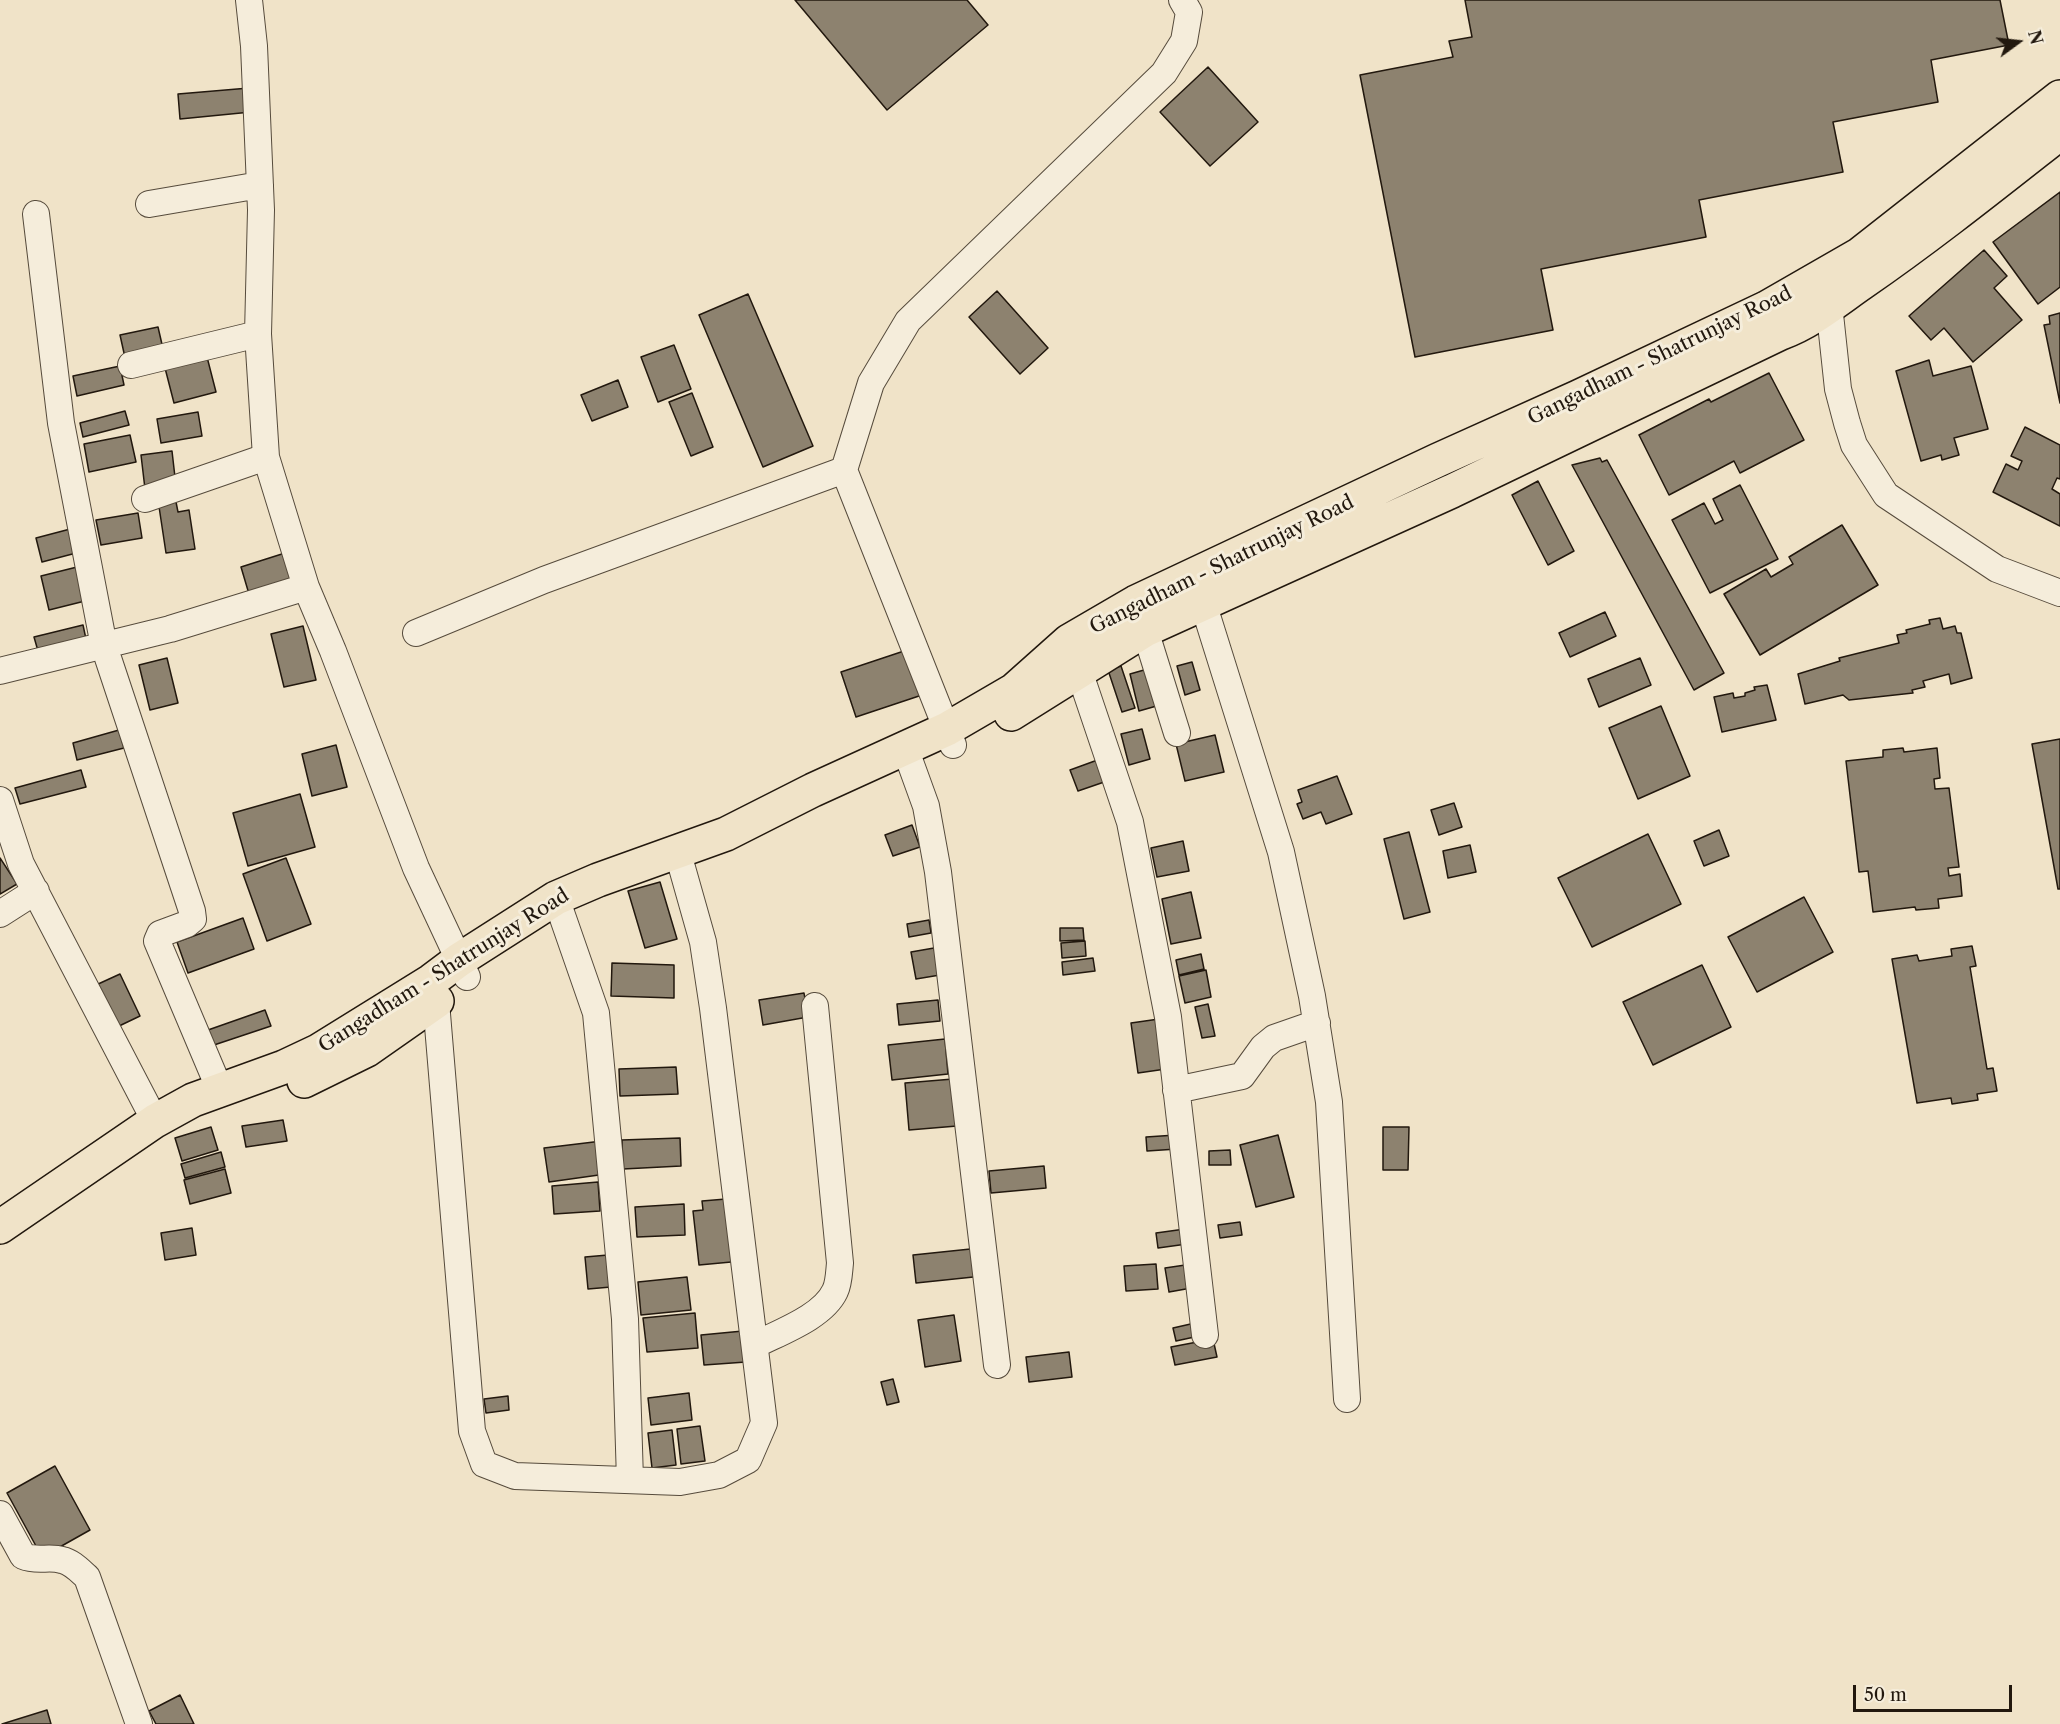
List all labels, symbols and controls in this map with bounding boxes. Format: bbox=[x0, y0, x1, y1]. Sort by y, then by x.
north arrow bbox=[1988, 12, 2048, 72]
text: N bbox=[2024, 28, 2047, 47]
street label: Gangadham - Shatrunjay Road bbox=[1524, 281, 1796, 431]
street label: Gangadham - Shatrunjay Road bbox=[1086, 490, 1358, 640]
street label: Gangadham - Shatrunjay Road bbox=[314, 884, 574, 1058]
scale bar bbox=[1856, 1673, 2015, 1711]
text: 50 m bbox=[1864, 1684, 1907, 1706]

